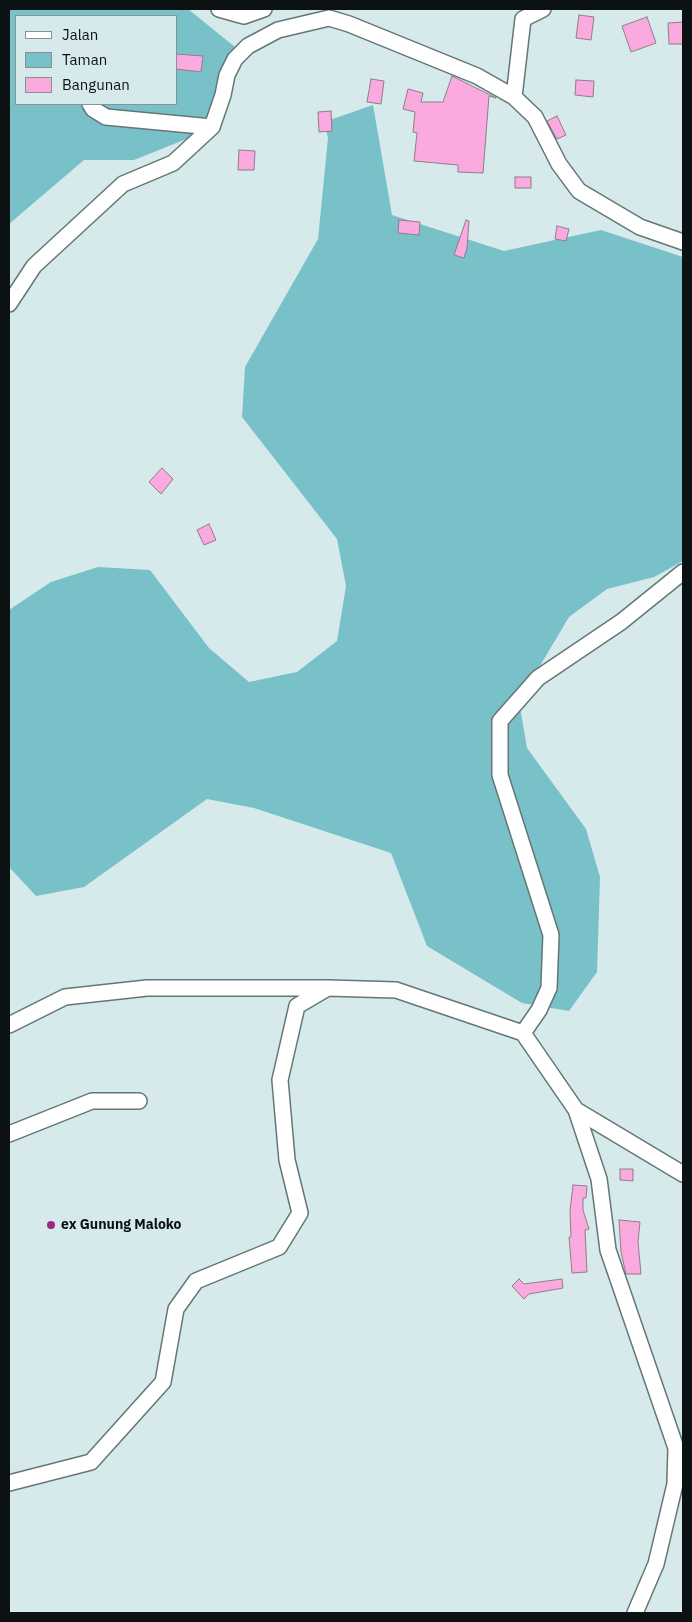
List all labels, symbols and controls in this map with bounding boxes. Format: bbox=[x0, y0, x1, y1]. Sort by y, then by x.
legend bbox=[15, 15, 178, 105]
text: Jalan bbox=[62, 25, 98, 44]
text: Taman bbox=[62, 50, 107, 69]
text: Bangunan bbox=[62, 75, 130, 94]
place label: ex Gunung Maloko bbox=[61, 1217, 181, 1233]
marker: ex Gunung Maloko bbox=[45, 1219, 57, 1231]

